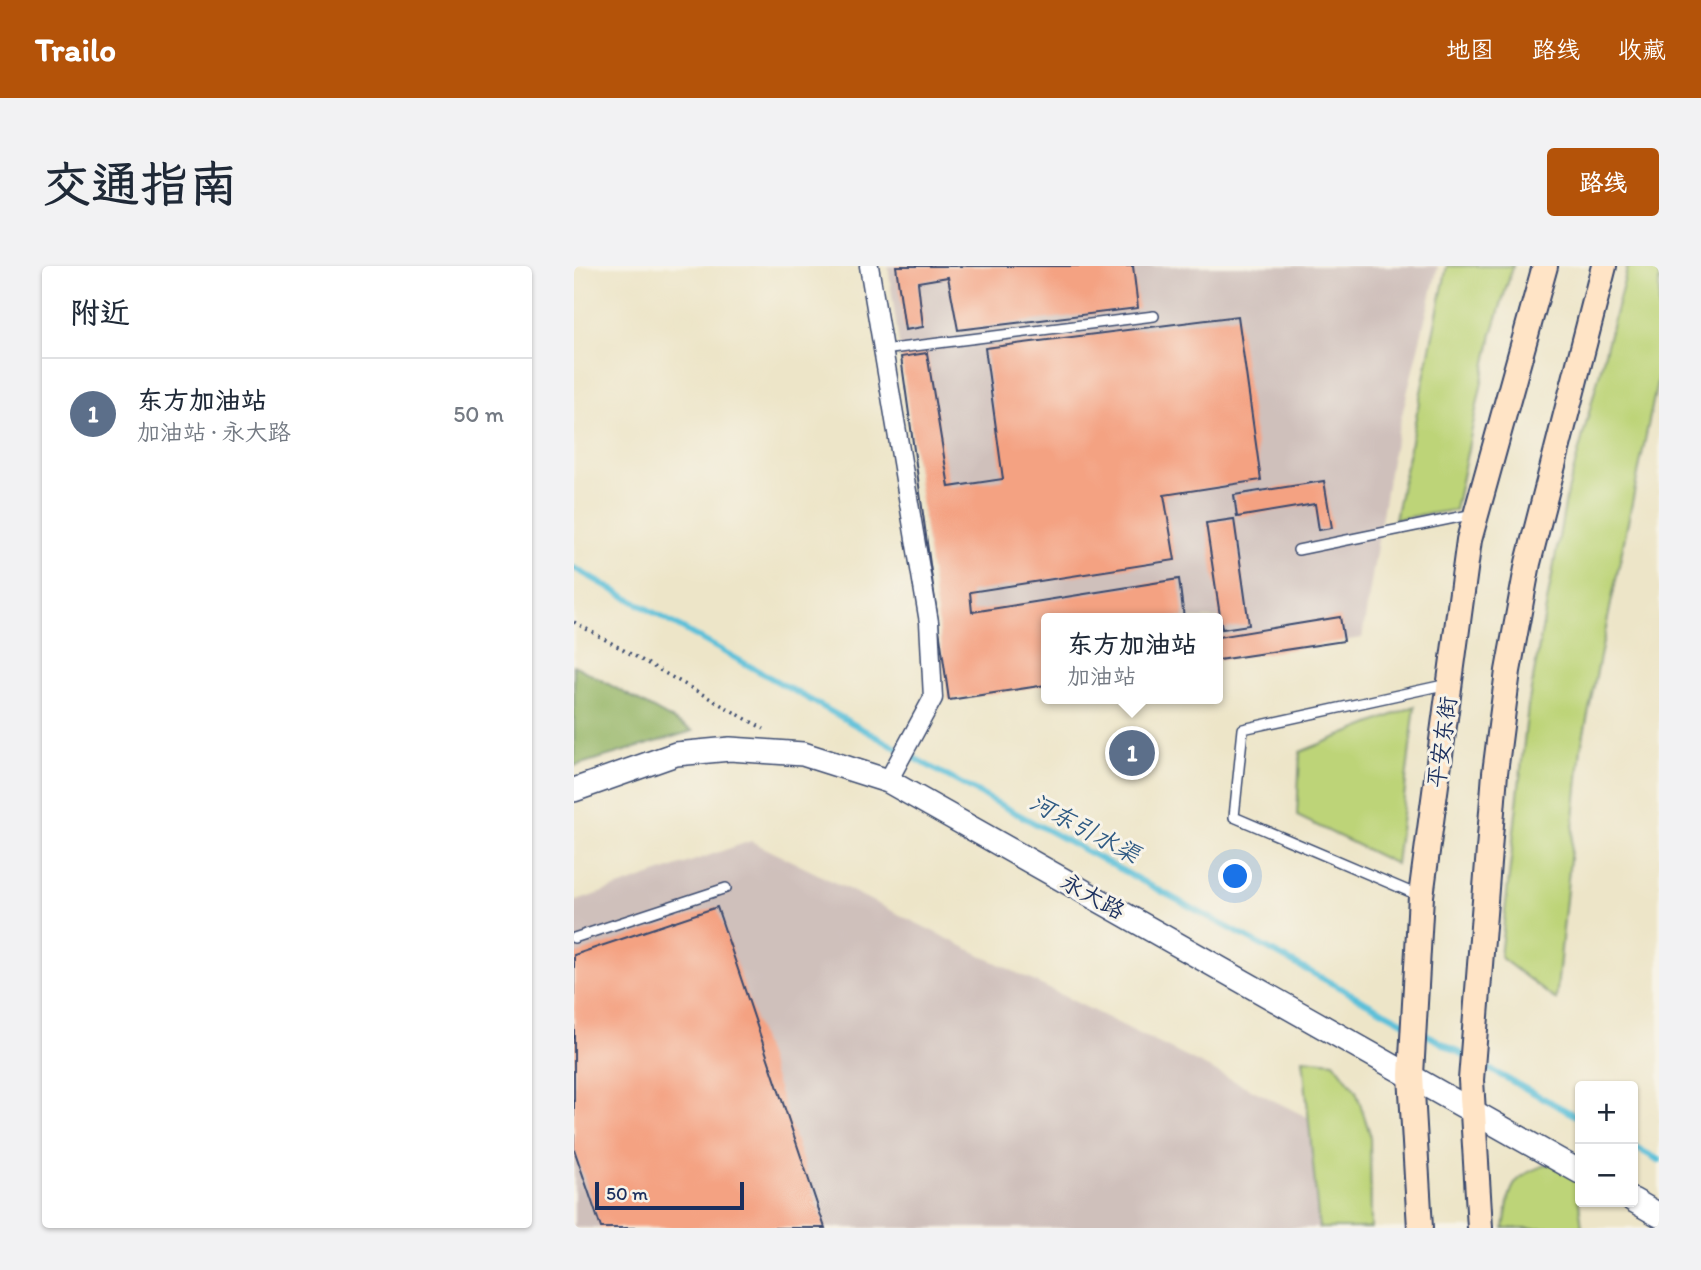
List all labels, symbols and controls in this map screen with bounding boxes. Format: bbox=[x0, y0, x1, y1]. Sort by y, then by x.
text: Trailo bbox=[35, 30, 116, 69]
text: 地图 bbox=[1446, 35, 1494, 64]
text: 路线 bbox=[1532, 35, 1580, 64]
text: 收藏 bbox=[1618, 35, 1666, 64]
button: 路线 bbox=[1547, 148, 1659, 216]
text: 交通指南 bbox=[42, 154, 238, 213]
text: 附近 bbox=[70, 294, 130, 331]
text: 东方加油站 bbox=[137, 384, 267, 416]
text: 1 bbox=[88, 400, 98, 428]
text: 50 m bbox=[453, 400, 504, 428]
text: 加油站 · 永大路 bbox=[137, 418, 291, 446]
popup bbox=[1041, 613, 1223, 704]
text: 东方加油站 bbox=[1067, 628, 1197, 660]
text: 加油站 bbox=[1067, 662, 1136, 690]
street label: 平安东街 bbox=[1422, 694, 1462, 790]
pin: 1 bbox=[1109, 727, 1155, 779]
water label: 河东引水渠 bbox=[1025, 787, 1147, 870]
your location bbox=[1218, 859, 1252, 893]
street label: 永大路 bbox=[1056, 867, 1130, 925]
map controls bbox=[1575, 1081, 1638, 1207]
button: + bbox=[1575, 1081, 1638, 1144]
button: − bbox=[1575, 1144, 1638, 1207]
scale bar bbox=[595, 1179, 744, 1211]
text: 50 m bbox=[606, 1182, 648, 1205]

